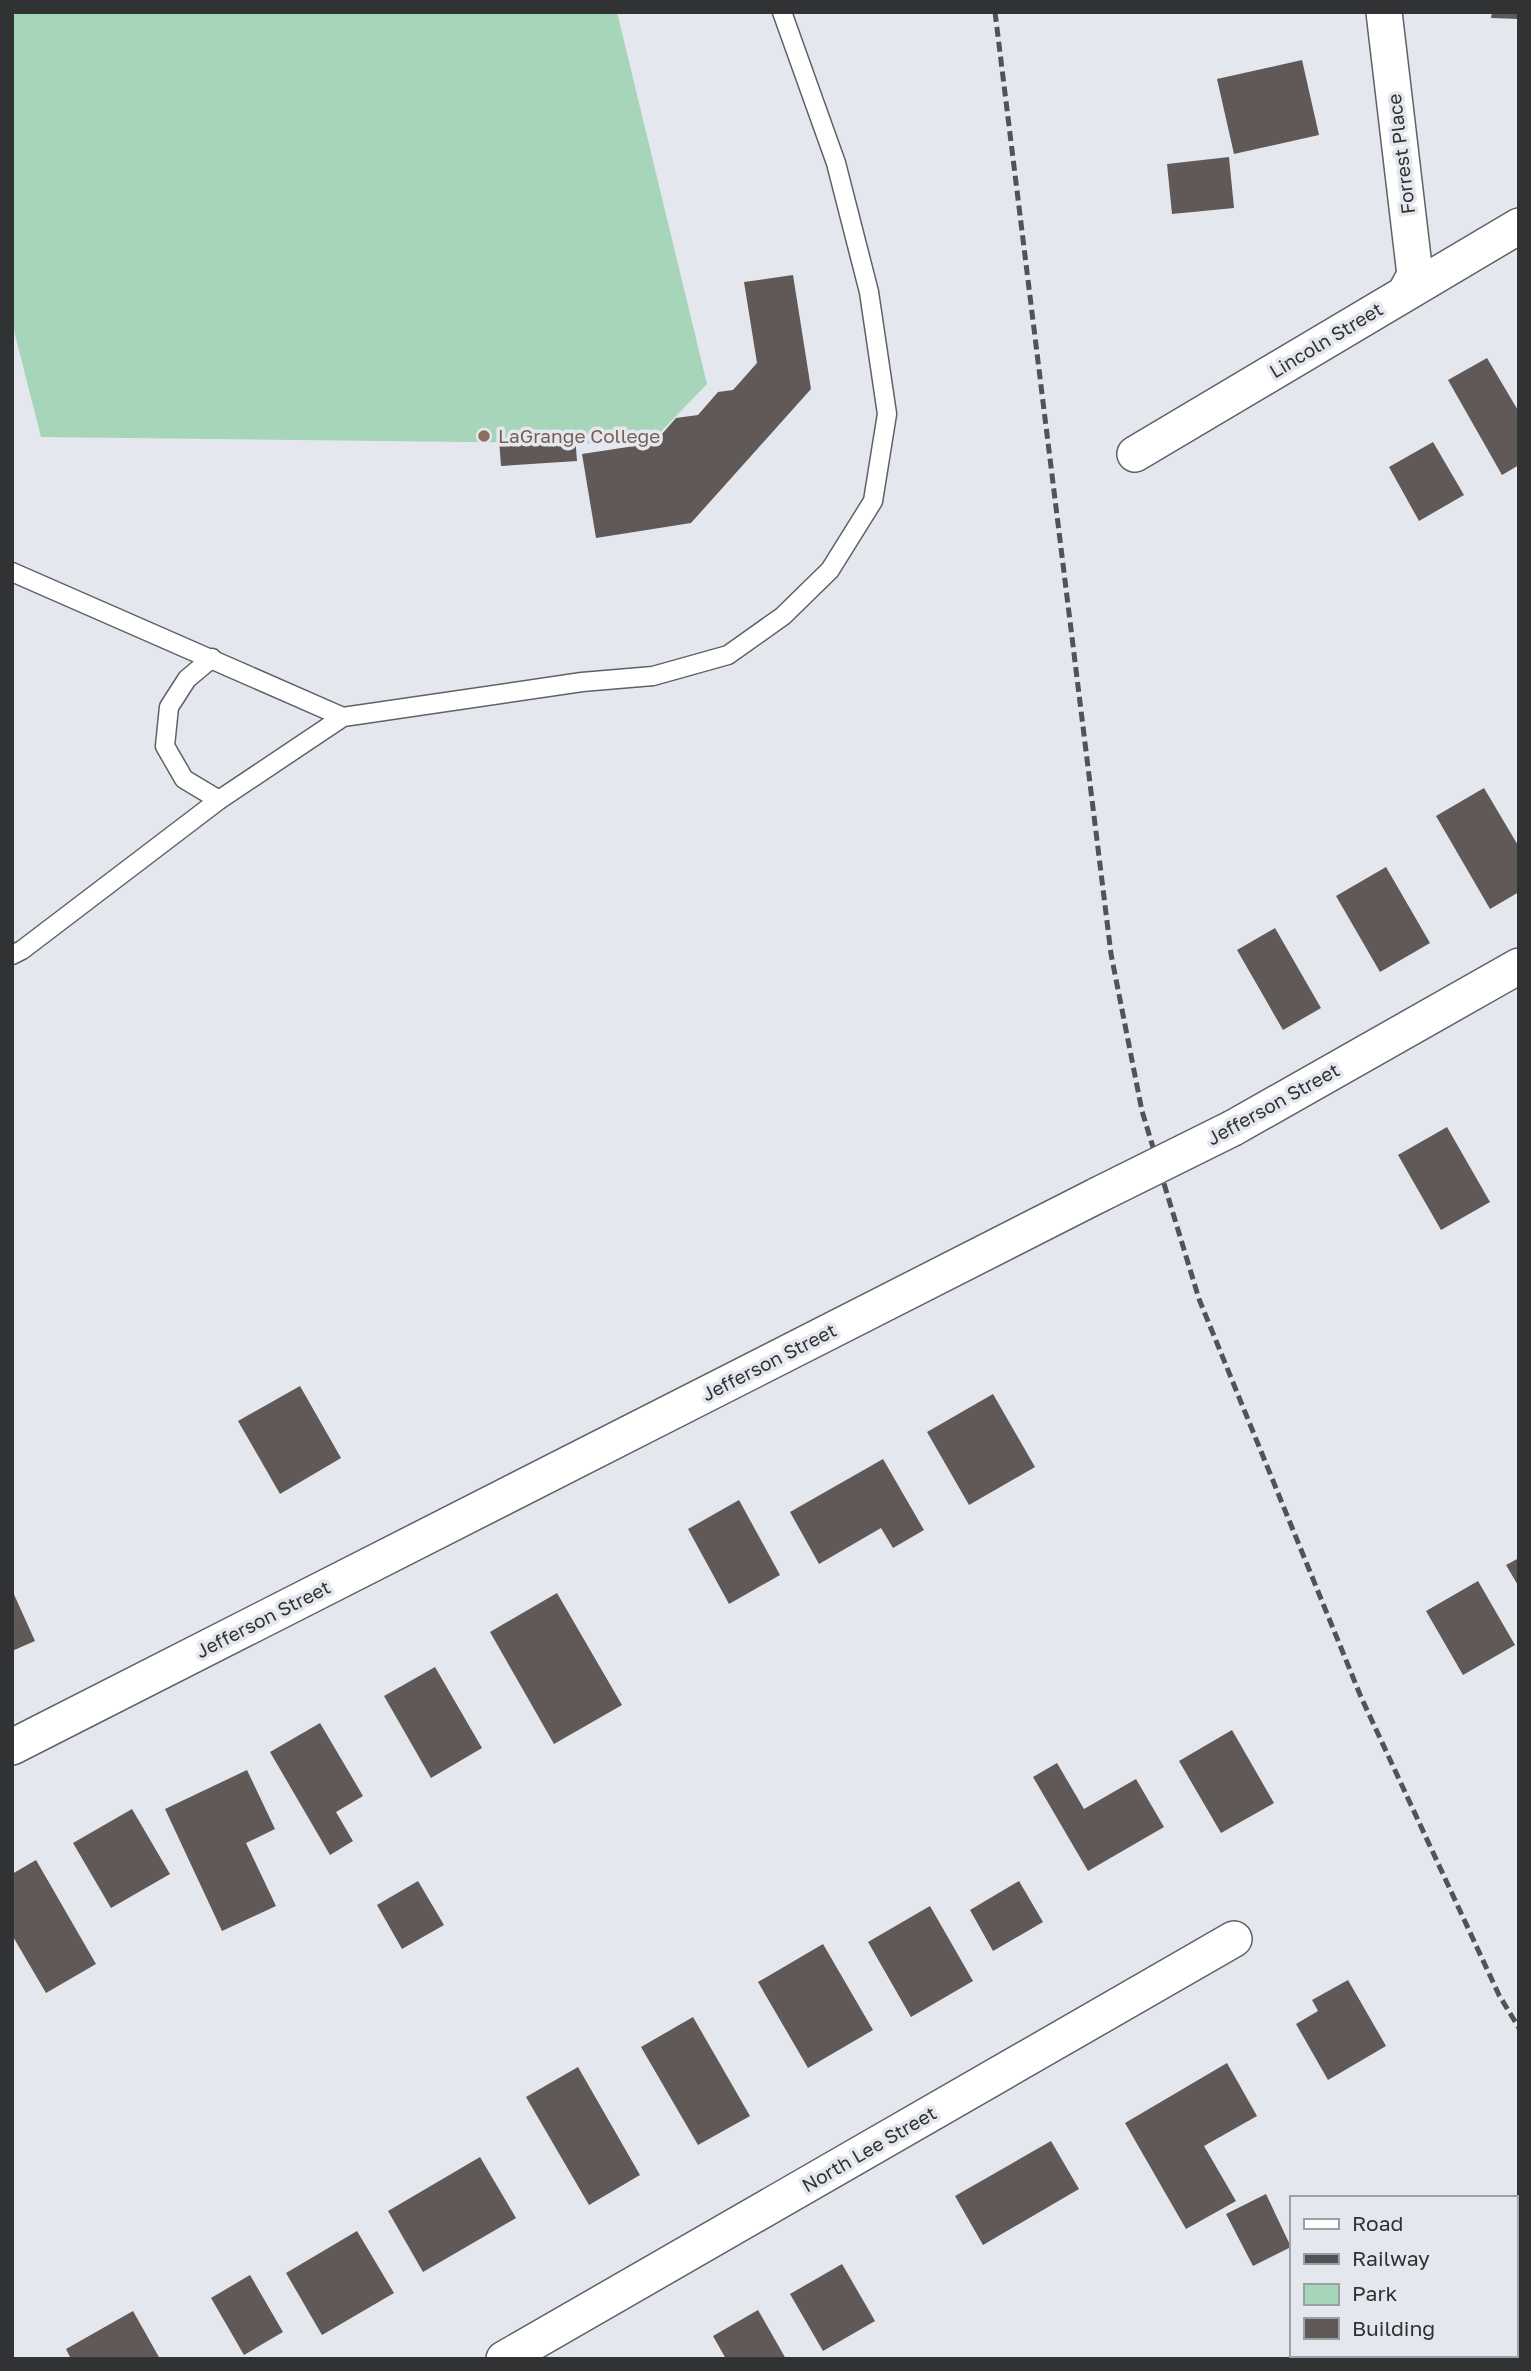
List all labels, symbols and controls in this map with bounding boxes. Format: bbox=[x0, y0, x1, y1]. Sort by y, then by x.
street label: Forrest Place bbox=[1382, 92, 1419, 216]
street label: Lincoln Street bbox=[1265, 297, 1387, 382]
place label: LaGrange College bbox=[498, 424, 660, 447]
marker: LaGrange College bbox=[476, 428, 492, 444]
street label: Jefferson Street bbox=[1203, 1058, 1343, 1149]
street label: Jefferson Street bbox=[698, 1318, 840, 1405]
street label: Jefferson Street bbox=[192, 1575, 334, 1662]
street label: North Lee Street bbox=[797, 2101, 940, 2196]
legend bbox=[1290, 2196, 1517, 2357]
text: Road bbox=[1352, 2210, 1403, 2236]
text: Railway bbox=[1352, 2245, 1430, 2271]
text: Park bbox=[1352, 2280, 1398, 2306]
text: Building bbox=[1352, 2315, 1435, 2341]

